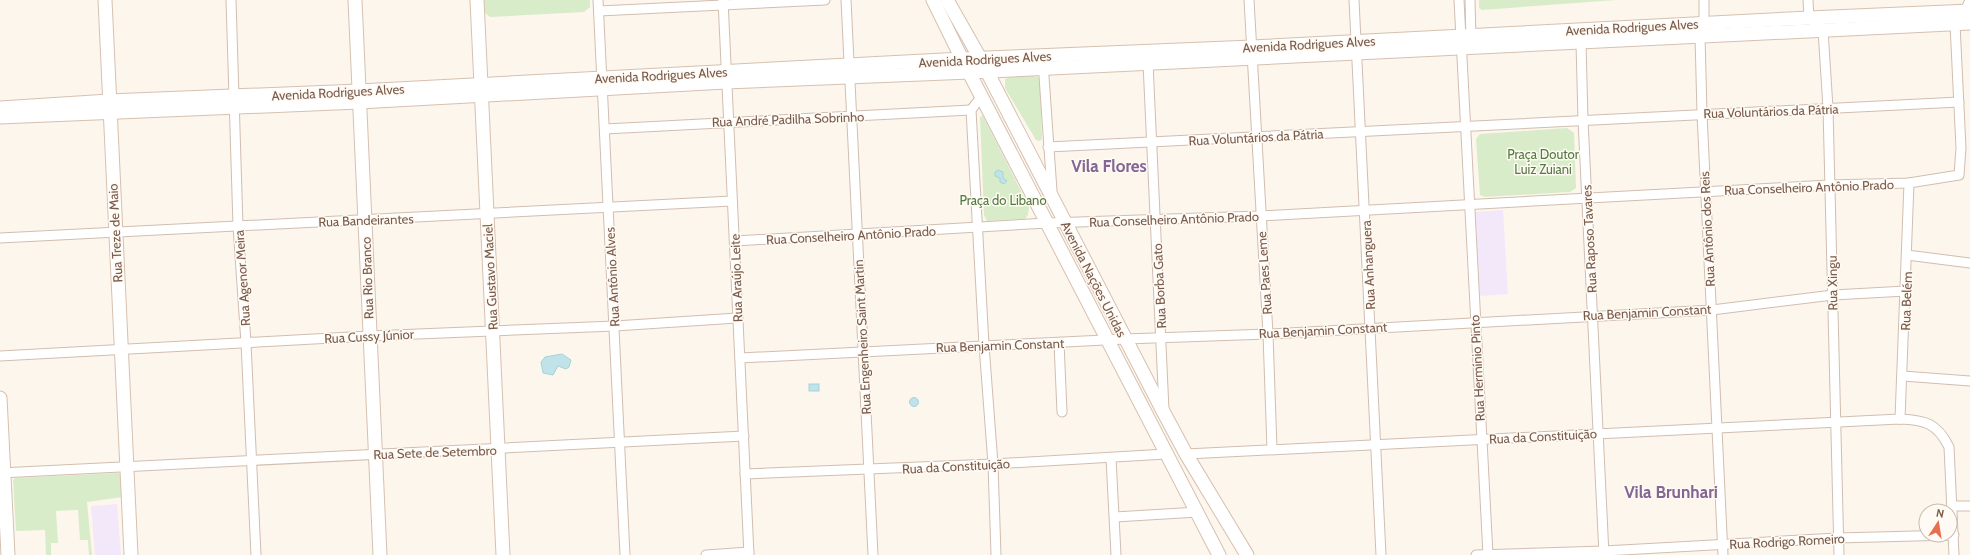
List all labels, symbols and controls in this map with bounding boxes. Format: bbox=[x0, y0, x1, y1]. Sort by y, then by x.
street label: Avenida Rodrigues Alves bbox=[1565, 15, 1700, 38]
street label: Avenida Rodrigues Alves bbox=[1242, 32, 1377, 55]
street label: Avenida Rodrigues Alves bbox=[918, 47, 1053, 70]
street label: Avenida Rodrigues Alves bbox=[594, 63, 729, 86]
street label: Avenida Rodrigues Alves bbox=[271, 80, 406, 103]
street label: Rua Voluntários da Pátria bbox=[1703, 101, 1840, 121]
street label: Rua André Padilha Sobrinho bbox=[711, 108, 865, 130]
street label: Rua Voluntários da Pátria bbox=[1188, 125, 1325, 149]
park label: Praça Doutor Luiz Zuiani bbox=[1507, 146, 1580, 177]
district label: Vila Flores bbox=[1071, 156, 1147, 176]
street label: Rua Antônio dos Reis bbox=[1696, 170, 1718, 287]
street label: Rua Conselheiro Antônio Prado bbox=[1724, 176, 1894, 198]
street label: Rua Treze de Maio bbox=[104, 183, 126, 283]
street label: Rua Raposo Tavares bbox=[1578, 184, 1600, 293]
park label: Praça do Libano bbox=[959, 192, 1047, 208]
street label: Rua Conselheiro Antônio Prado bbox=[1089, 208, 1259, 230]
street label: Rua Bandeirantes bbox=[318, 210, 415, 230]
street label: Avenida Nações Unidas bbox=[1058, 218, 1130, 340]
street label: Rua Anhanguera bbox=[1358, 219, 1378, 310]
street label: Rua Gustavo Maciel bbox=[479, 223, 501, 331]
street label: Rua Conselheiro Antônio Prado bbox=[766, 223, 936, 247]
street label: Rua Antônio Alves bbox=[601, 226, 623, 327]
street label: Rua Agenor Meira bbox=[231, 229, 253, 327]
street label: Rua Paes Leme bbox=[1253, 231, 1275, 315]
street label: Rua Araújo Leite bbox=[726, 233, 747, 322]
street label: Rua Rio Branco bbox=[358, 237, 376, 319]
street label: Rua Borba Gato bbox=[1149, 243, 1169, 329]
street label: Rua Xingu bbox=[1824, 255, 1840, 311]
street label: Rua Engenheiro Saint Martin bbox=[850, 259, 874, 415]
street label: Rua Belém bbox=[1897, 271, 1915, 331]
street label: Rua Benjamin Constant bbox=[1582, 301, 1712, 324]
street label: Rua Hermínio Pinto bbox=[1466, 314, 1488, 422]
street label: Rua Benjamin Constant bbox=[1258, 319, 1388, 342]
street label: Rua Cussy Júnior bbox=[324, 326, 415, 346]
street label: Rua Benjamin Constant bbox=[936, 335, 1065, 356]
street label: Rua da Constituição bbox=[1489, 425, 1597, 447]
street label: Rua Sete de Setembro bbox=[373, 442, 497, 462]
street label: Rua da Constituição bbox=[902, 455, 1010, 477]
district label: Vila Brunhari bbox=[1624, 482, 1718, 502]
north arrow bbox=[1918, 503, 1958, 543]
text: N bbox=[1935, 506, 1945, 521]
street label: Rua Rodrigo Romeiro bbox=[1729, 530, 1845, 552]

